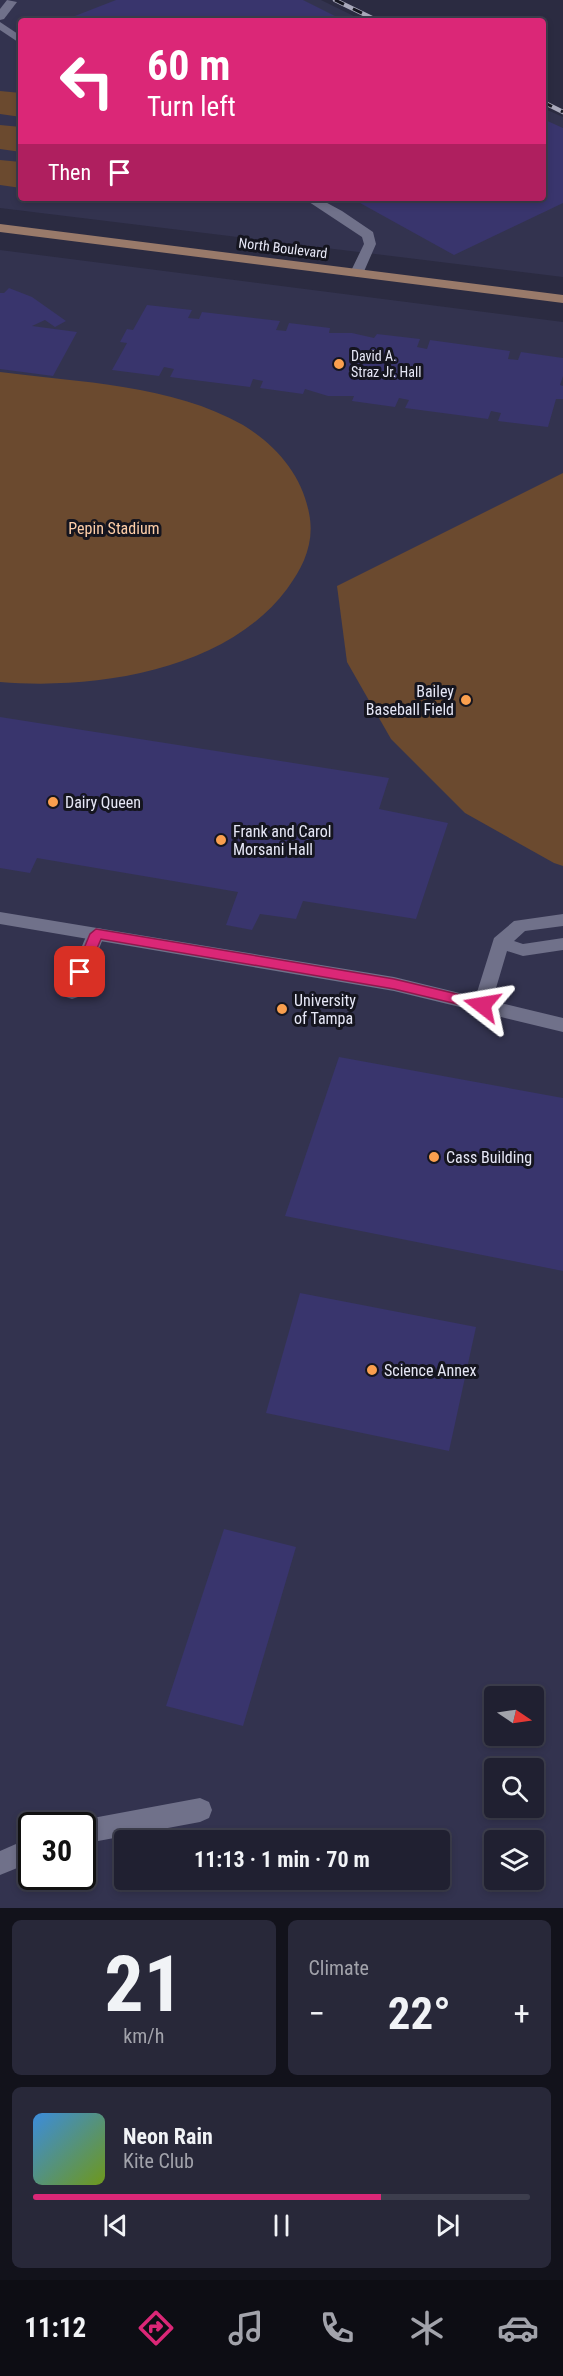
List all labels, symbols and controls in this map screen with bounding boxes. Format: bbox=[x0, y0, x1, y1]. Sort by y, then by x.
text: 60 m bbox=[147, 41, 230, 90]
icon: left bbox=[48, 42, 126, 120]
text: Turn left bbox=[147, 91, 236, 123]
icon: arrive bbox=[103, 156, 136, 189]
text: Then bbox=[48, 160, 91, 185]
street label: North Boulevard bbox=[238, 235, 328, 261]
place label: David A. Straz Jr. Hall bbox=[351, 348, 421, 380]
marker: David A. Straz Jr. Hall bbox=[332, 357, 346, 371]
park label: Pepin Stadium bbox=[68, 519, 160, 538]
place label: Bailey Baseball Field bbox=[366, 682, 454, 719]
marker: Bailey Baseball Field bbox=[459, 693, 473, 707]
place label: Dairy Queen bbox=[65, 793, 141, 812]
marker: Dairy Queen bbox=[46, 795, 60, 809]
place label: Frank and Carol Morsani Hall bbox=[233, 822, 332, 859]
marker: Frank and Carol Morsani Hall bbox=[214, 833, 228, 847]
pin bbox=[54, 946, 105, 997]
icon: arrive bbox=[63, 955, 96, 988]
position arrow bbox=[450, 973, 514, 1037]
place label: University of Tampa bbox=[294, 991, 356, 1028]
marker: University of Tampa bbox=[275, 1002, 289, 1016]
place label: Cass Building bbox=[446, 1148, 532, 1167]
marker: Cass Building bbox=[427, 1150, 441, 1164]
place label: Science Annex bbox=[384, 1361, 476, 1380]
marker: Science Annex bbox=[365, 1363, 379, 1377]
north arrow bbox=[484, 1686, 544, 1746]
map controls bbox=[484, 1686, 544, 1890]
button: search bbox=[484, 1758, 544, 1818]
speed limit sign: 30 bbox=[18, 1812, 96, 1890]
button: layers bbox=[484, 1830, 544, 1890]
text: 11:13 · 1 min · 70 m bbox=[194, 1847, 370, 1872]
text: 21 bbox=[104, 1939, 183, 2030]
text: Climate bbox=[309, 1956, 369, 1980]
text: 22° bbox=[388, 1987, 451, 2040]
text: − bbox=[309, 1994, 325, 2033]
text: + bbox=[514, 1994, 530, 2033]
text: km/h bbox=[123, 2024, 164, 2048]
text: Neon Rain bbox=[123, 2124, 213, 2149]
text: Kite Club bbox=[123, 2149, 194, 2173]
icon: previous bbox=[99, 2209, 132, 2242]
icon: pause bbox=[265, 2209, 298, 2242]
icon: next bbox=[431, 2209, 464, 2242]
icon: directions bbox=[135, 2307, 177, 2349]
icon: music bbox=[225, 2307, 267, 2349]
icon: phone bbox=[316, 2307, 358, 2349]
icon: climate bbox=[406, 2307, 448, 2349]
icon: car bbox=[497, 2307, 539, 2349]
text: 11:12 bbox=[24, 2312, 86, 2344]

